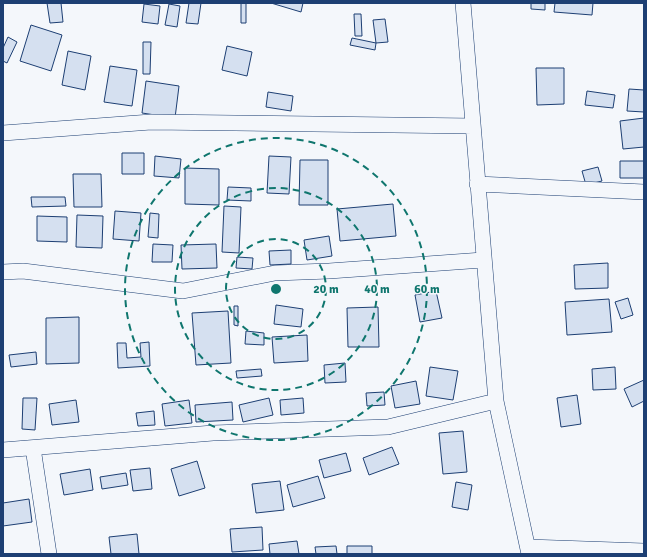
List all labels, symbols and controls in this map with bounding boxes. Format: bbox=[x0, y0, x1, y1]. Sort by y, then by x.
centre of rings bbox=[269, 282, 283, 296]
text: 20 m bbox=[313, 282, 339, 297]
text: 40 m bbox=[364, 282, 390, 297]
text: 60 m bbox=[414, 282, 440, 297]

